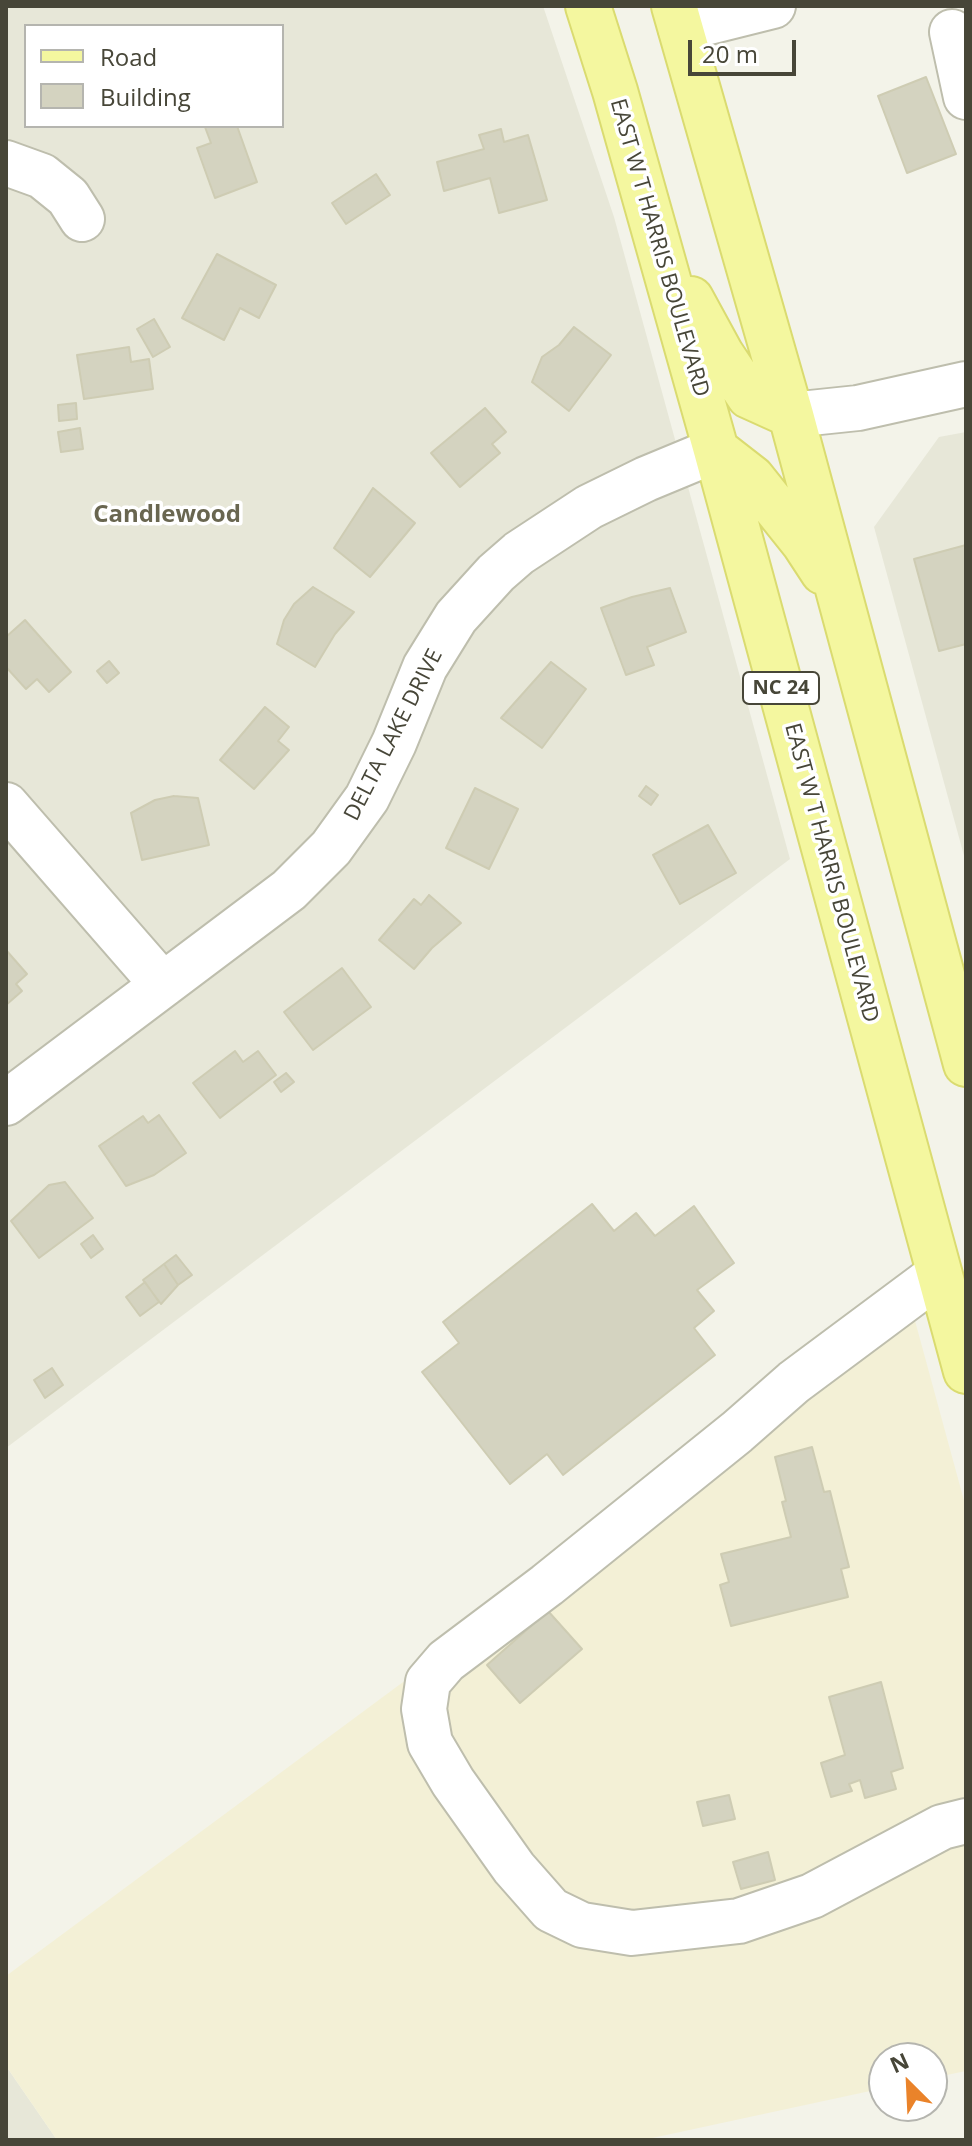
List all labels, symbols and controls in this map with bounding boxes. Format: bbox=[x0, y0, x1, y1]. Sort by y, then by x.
legend bbox=[24, 24, 284, 128]
scale bar bbox=[692, 24, 800, 74]
text: 20 m bbox=[702, 37, 758, 70]
text: Road bbox=[100, 40, 157, 73]
text: Building bbox=[100, 80, 191, 113]
street label: EAST W T HARRIS BOULEVARD bbox=[604, 96, 714, 400]
district label: Candlewood bbox=[93, 501, 241, 529]
street label: DELTA LAKE DRIVE bbox=[339, 645, 449, 825]
road number: NC 24 bbox=[743, 672, 819, 704]
street label: EAST W T HARRIS BOULEVARD bbox=[778, 720, 884, 1026]
north arrow bbox=[868, 2042, 948, 2122]
text: N bbox=[885, 2045, 913, 2079]

